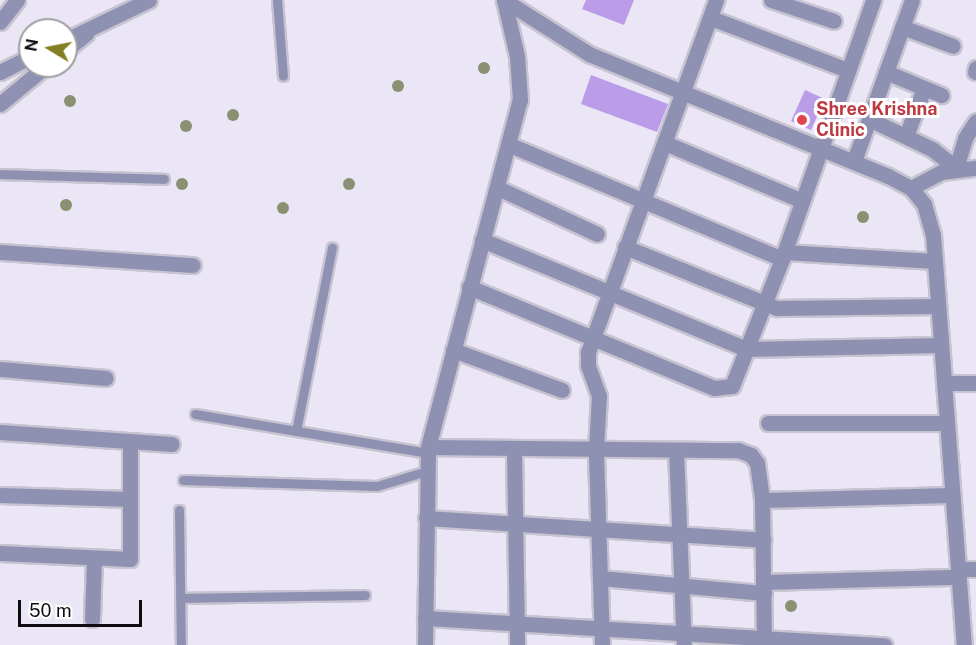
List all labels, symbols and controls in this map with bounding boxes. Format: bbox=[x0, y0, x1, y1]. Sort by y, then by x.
north arrow bbox=[18, 18, 78, 78]
text: N bbox=[21, 37, 42, 53]
place label: Shree Krishna Clinic bbox=[816, 99, 937, 142]
marker: Shree Krishna Clinic bbox=[793, 111, 811, 129]
scale bar bbox=[21, 588, 146, 626]
text: 50 m bbox=[29, 600, 72, 621]

